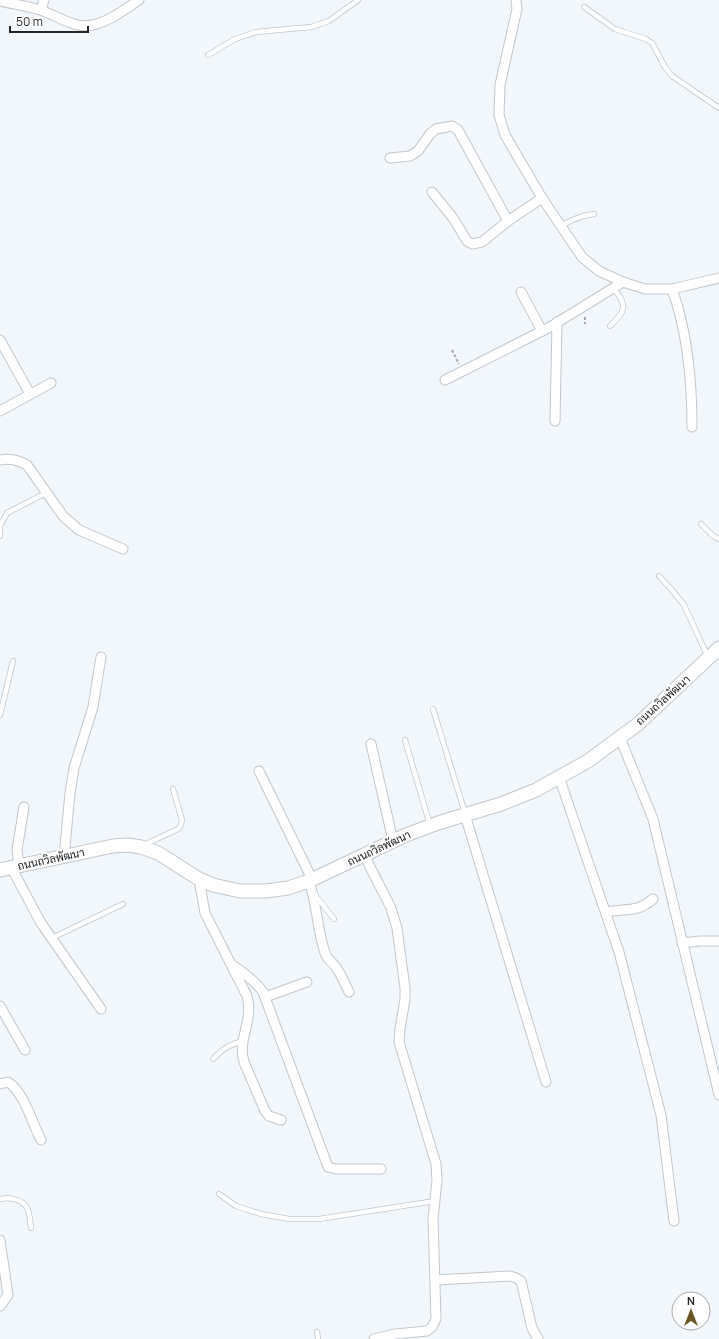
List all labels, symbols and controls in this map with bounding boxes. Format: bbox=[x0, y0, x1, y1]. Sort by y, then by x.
scale bar bbox=[10, 8, 88, 34]
text: 50 m bbox=[16, 13, 43, 30]
street label: ถนนถวิลพัฒนา bbox=[632, 671, 693, 728]
street label: ถนนถวิลพัฒนา bbox=[345, 826, 413, 869]
street label: ถนนถวิลพัฒนา bbox=[16, 844, 86, 873]
north arrow bbox=[671, 1291, 711, 1331]
text: N bbox=[687, 1293, 695, 1308]

